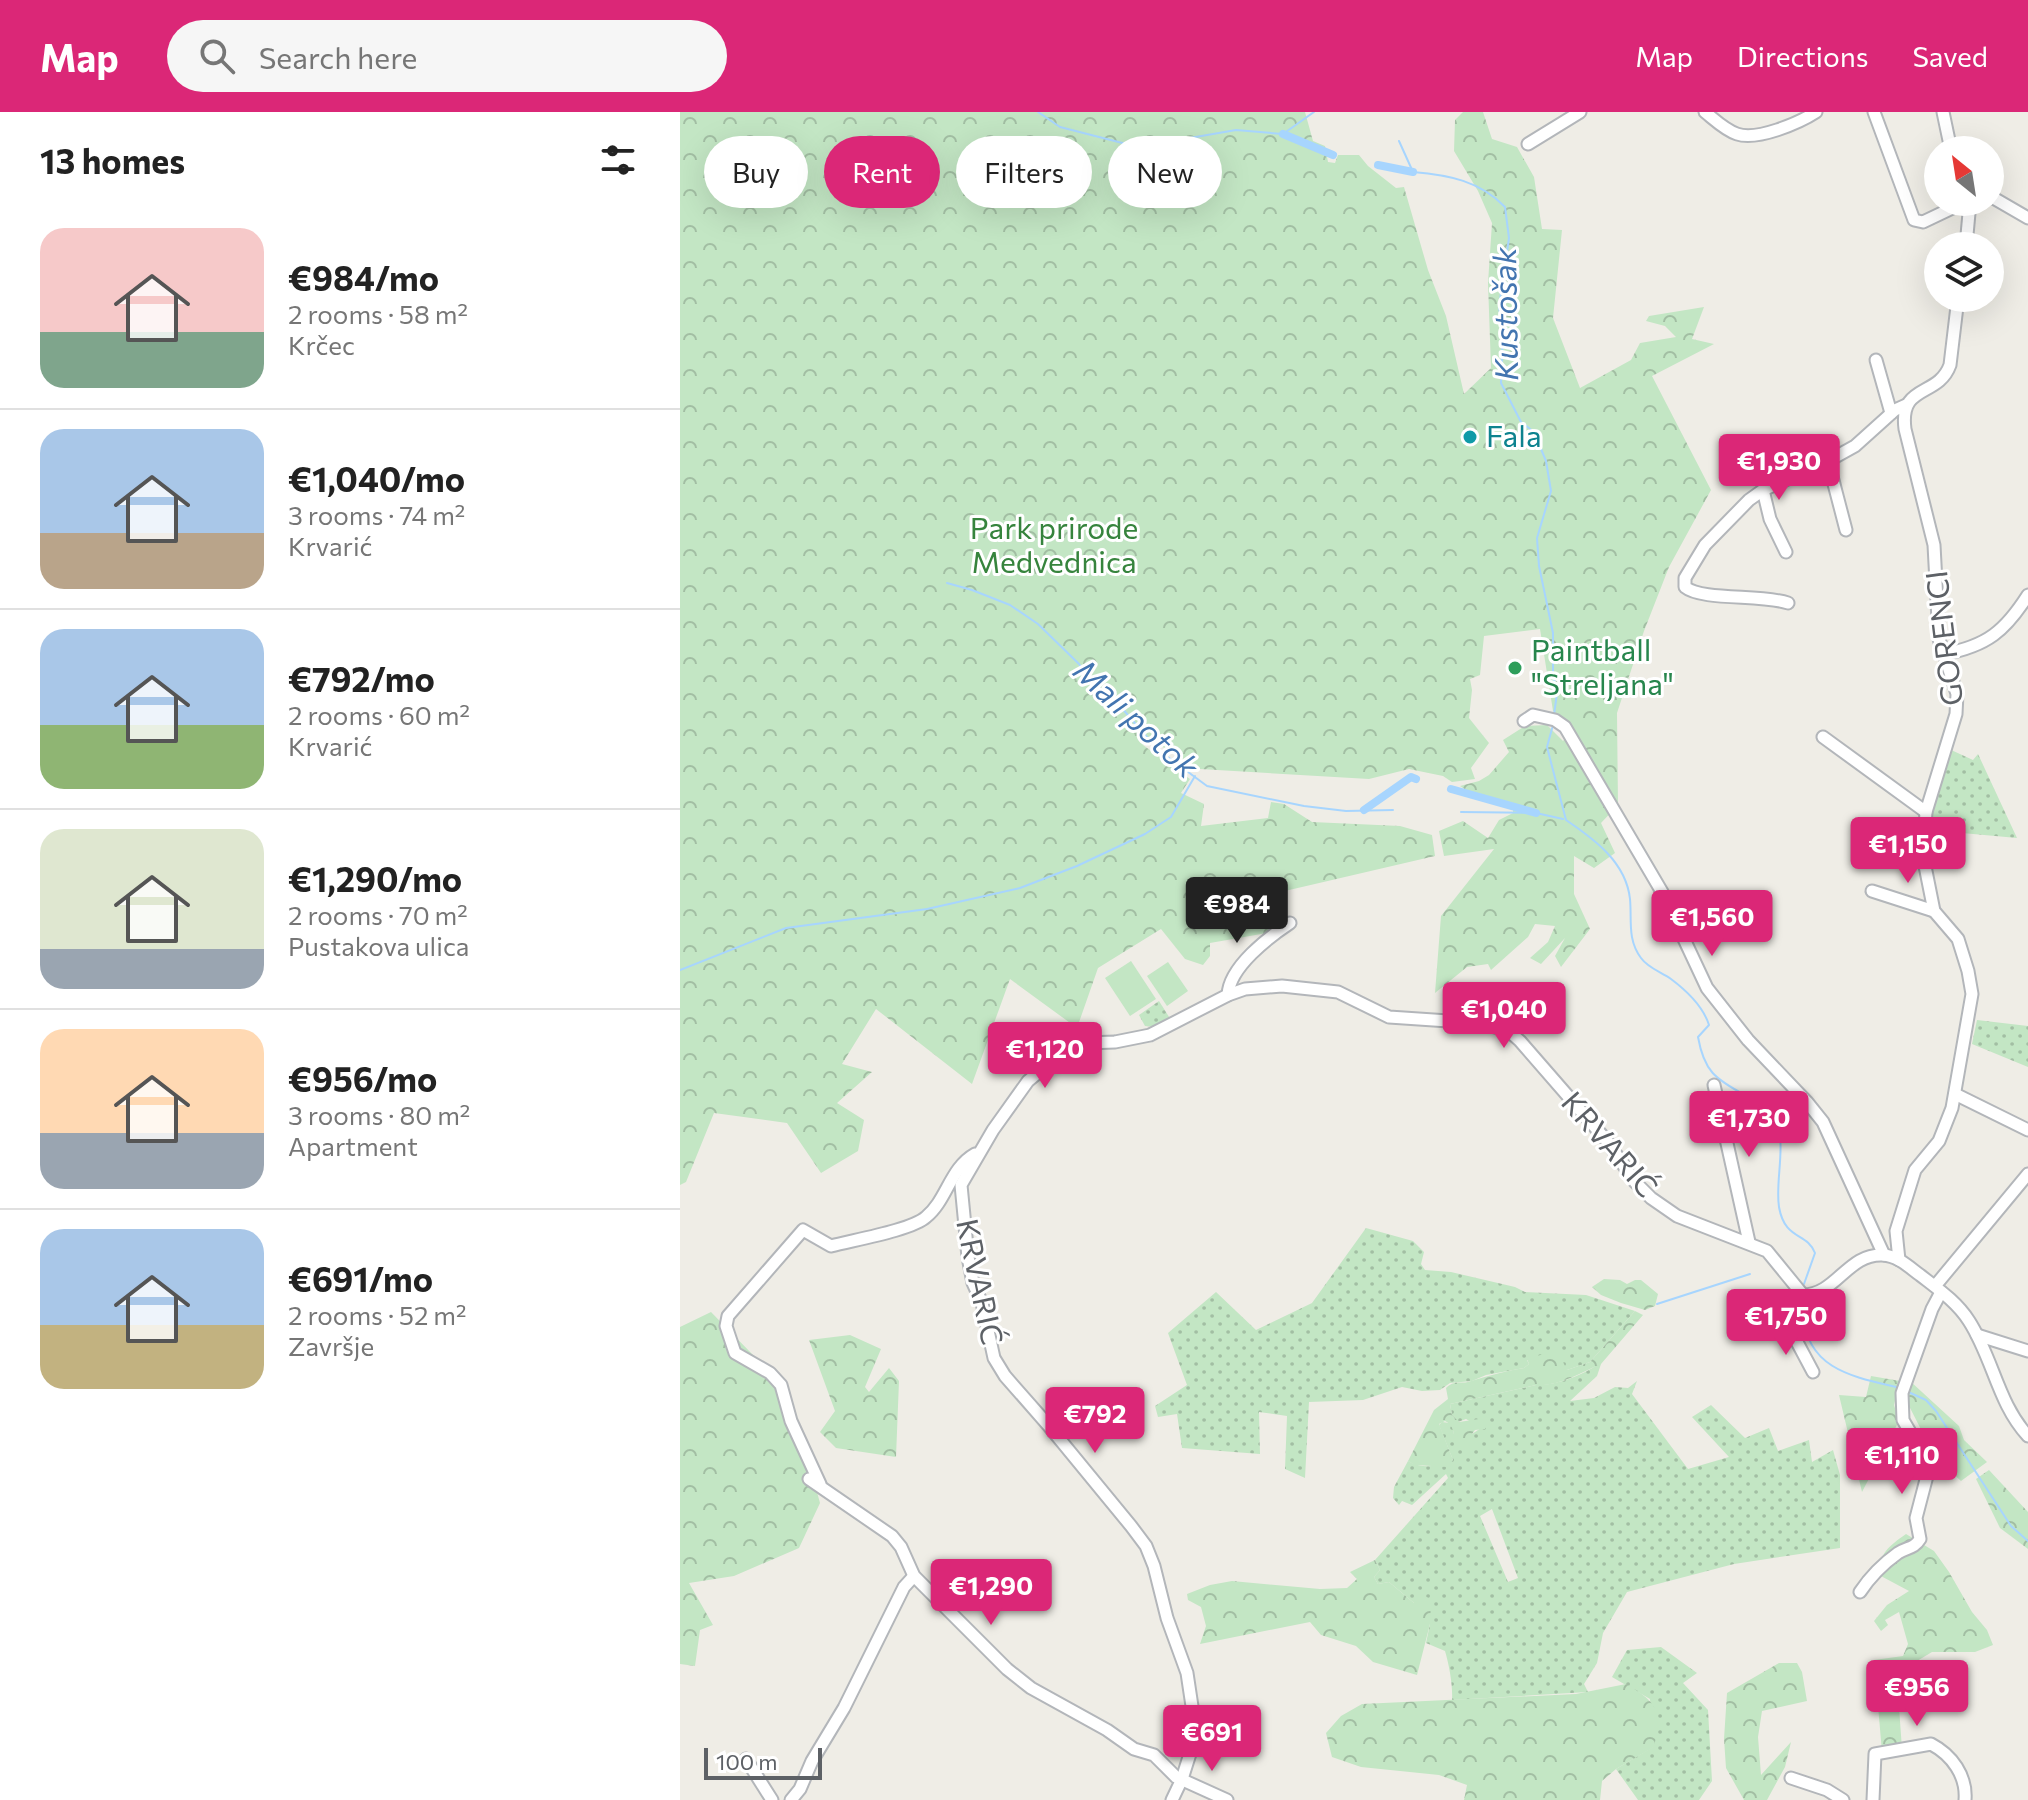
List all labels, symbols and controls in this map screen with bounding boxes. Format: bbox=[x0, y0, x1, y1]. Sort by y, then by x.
search box bbox=[167, 20, 727, 92]
text: Map bbox=[40, 33, 119, 80]
icon: search bbox=[195, 34, 239, 78]
text: Search here bbox=[259, 38, 417, 75]
text: Map bbox=[1635, 39, 1693, 73]
text: Directions bbox=[1737, 39, 1868, 73]
text: Saved bbox=[1912, 39, 1988, 73]
chip: Buy bbox=[704, 136, 808, 208]
chip: Rent bbox=[824, 136, 940, 208]
chip: Filters bbox=[956, 136, 1092, 208]
chip: New bbox=[1108, 136, 1222, 208]
north arrow bbox=[1924, 136, 2004, 216]
map controls bbox=[1924, 136, 2004, 312]
icon: filters bbox=[596, 138, 640, 182]
text: 13 homes bbox=[40, 139, 185, 181]
button: layers bbox=[1924, 232, 2004, 312]
water label: Kustošak bbox=[1483, 246, 1525, 381]
text: €984/mo bbox=[288, 256, 439, 298]
icon: home bbox=[104, 260, 200, 356]
text: 2 rooms · 58 m² bbox=[288, 298, 468, 329]
text: Krčec bbox=[288, 329, 355, 360]
place label: Fala bbox=[1486, 416, 1542, 453]
marker: Fala bbox=[1461, 428, 1479, 446]
pin: €1,930 bbox=[1714, 434, 1844, 502]
text: €1,930 bbox=[1737, 444, 1821, 475]
text: €1,040/mo bbox=[288, 457, 465, 499]
icon: home bbox=[104, 461, 200, 557]
text: 3 rooms · 74 m² bbox=[288, 499, 465, 530]
park label: Park prirode Medvednica bbox=[970, 508, 1138, 579]
text: Krvarić bbox=[288, 530, 372, 561]
street label: GORENCI bbox=[1916, 569, 1969, 708]
place label: Paintball "Streljana" bbox=[1531, 630, 1674, 701]
water label: Mali potok bbox=[1067, 650, 1209, 786]
text: €792/mo bbox=[288, 657, 435, 699]
marker: Paintball "Streljana" bbox=[1506, 659, 1524, 677]
icon: home bbox=[104, 661, 200, 757]
text: 2 rooms · 60 m² bbox=[288, 699, 470, 730]
text: Krvarić bbox=[288, 730, 372, 761]
pin: €1,150 bbox=[1843, 817, 1973, 885]
text: €1,150 bbox=[1869, 827, 1947, 858]
text: €1,290/mo bbox=[288, 857, 462, 899]
icon: home bbox=[104, 861, 200, 957]
pin: €984 bbox=[1190, 877, 1284, 945]
text: €984 bbox=[1204, 887, 1270, 918]
pin: €1,560 bbox=[1647, 890, 1777, 958]
text: 2 rooms · 70 m² bbox=[288, 899, 468, 930]
text: €1,560 bbox=[1669, 900, 1755, 931]
text: Pustakova ulica bbox=[288, 930, 469, 961]
pin: €1,040 bbox=[1439, 982, 1569, 1050]
text: €1,040 bbox=[1461, 992, 1547, 1023]
pin: €1,120 bbox=[980, 1022, 1110, 1090]
text: €1,120 bbox=[1006, 1032, 1084, 1063]
text: €956/mo bbox=[288, 1057, 437, 1099]
icon: home bbox=[104, 1061, 200, 1157]
street label: KRVARIĆ bbox=[1555, 1083, 1667, 1204]
pin: €1,730 bbox=[1684, 1091, 1814, 1159]
text: 3 rooms · 80 m² bbox=[288, 1099, 470, 1130]
text: €1,730 bbox=[1707, 1101, 1791, 1132]
text: Apartment bbox=[288, 1130, 418, 1161]
street label: KRVARIĆ bbox=[950, 1215, 1013, 1348]
text: €691/mo bbox=[288, 1257, 433, 1299]
icon: home bbox=[104, 1261, 200, 1357]
pin: €1,750 bbox=[1721, 1289, 1851, 1357]
text: 2 rooms · 52 m² bbox=[288, 1299, 466, 1330]
text: €1,750 bbox=[1745, 1299, 1827, 1330]
text: Završje bbox=[288, 1330, 374, 1361]
pin: €792 bbox=[1048, 1387, 1142, 1455]
text: €792 bbox=[1063, 1397, 1127, 1428]
pin: €1,110 bbox=[1837, 1428, 1967, 1496]
text: €1,110 bbox=[1864, 1438, 1940, 1469]
pin: €1,290 bbox=[926, 1559, 1056, 1627]
text: €1,290 bbox=[949, 1569, 1033, 1600]
pin: €956 bbox=[1870, 1660, 1964, 1728]
text: €956 bbox=[1884, 1670, 1950, 1701]
pin: €691 bbox=[1165, 1705, 1259, 1773]
text: €691 bbox=[1181, 1715, 1243, 1746]
scale bar bbox=[704, 1744, 822, 1780]
text: 100 m bbox=[716, 1748, 778, 1775]

